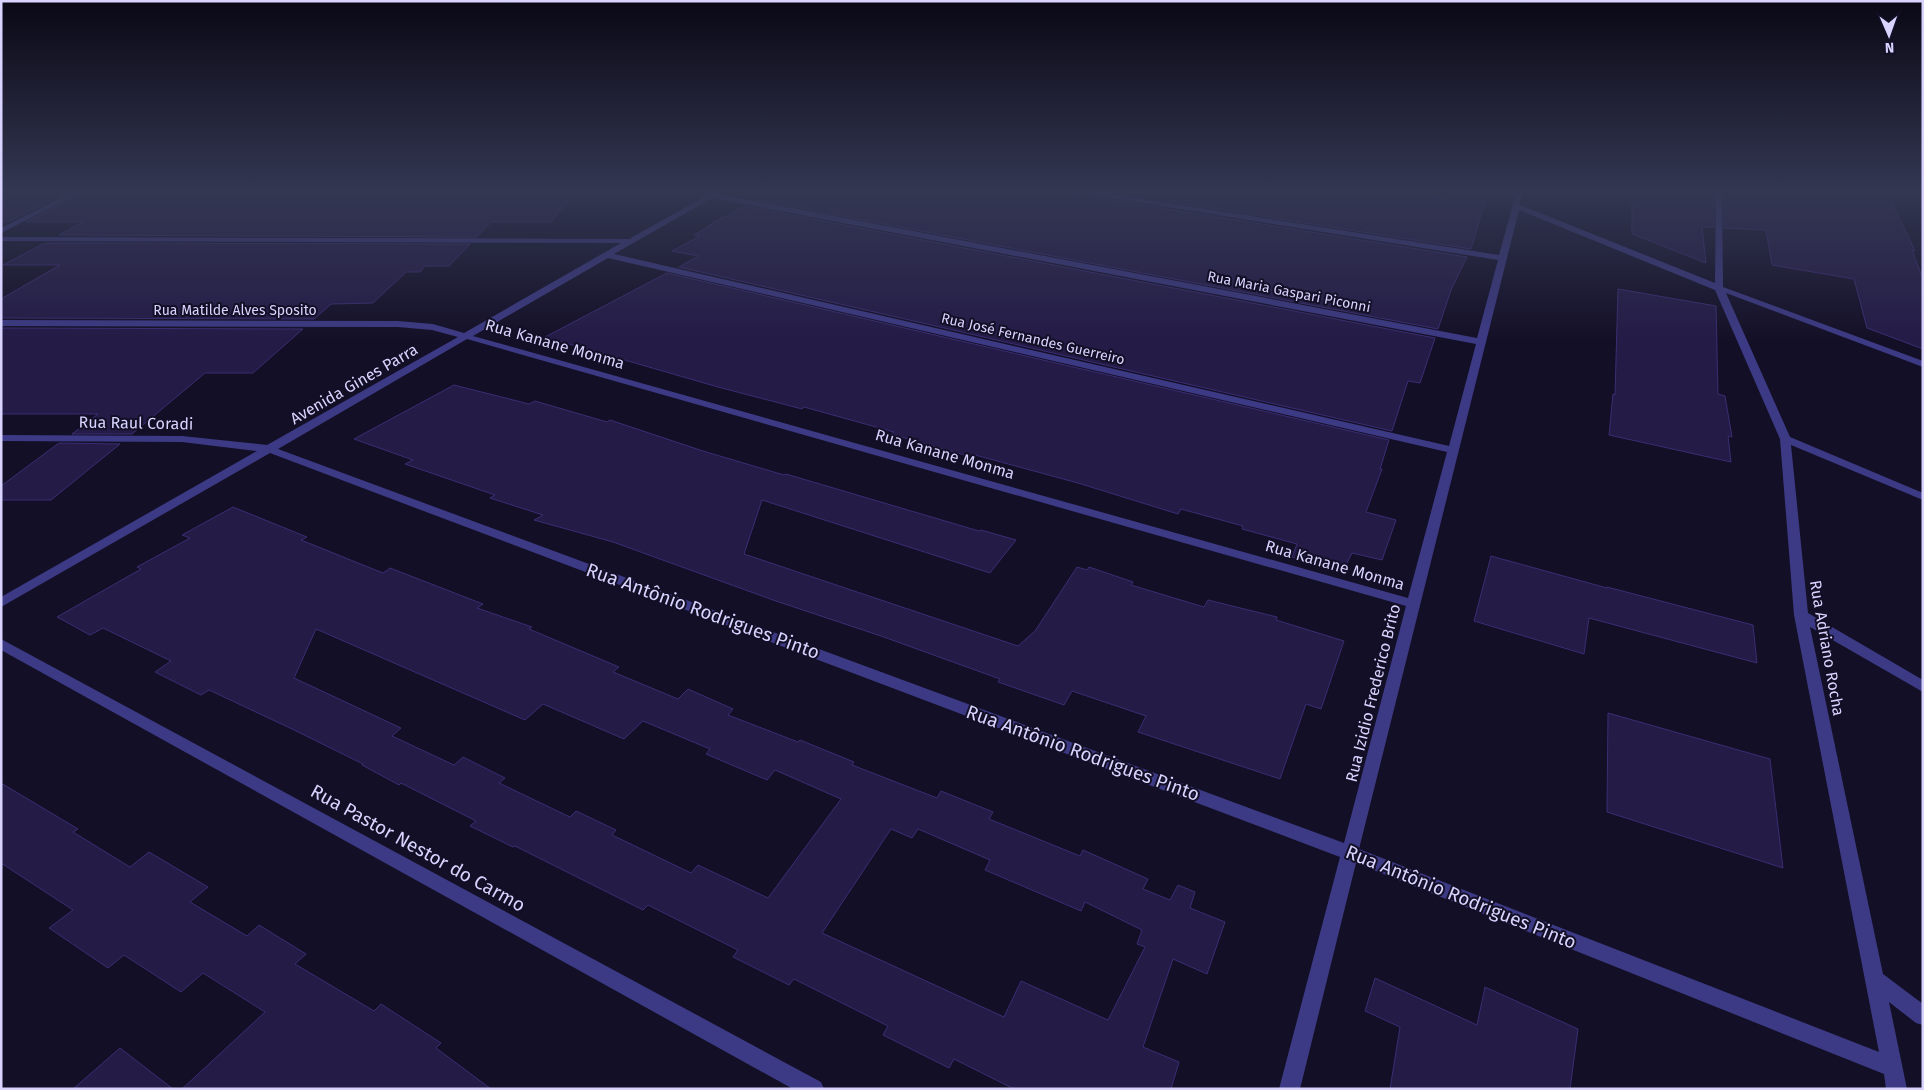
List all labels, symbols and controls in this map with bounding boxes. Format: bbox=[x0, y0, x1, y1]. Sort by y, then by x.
north arrow bbox=[1864, 10, 1914, 60]
text: N bbox=[1884, 39, 1894, 56]
street label: Rua Maria Gaspari Piconni bbox=[1206, 268, 1372, 316]
street label: Rua Matilde Alves Sposito bbox=[153, 302, 317, 319]
street label: Rua José Fernandes Guerreiro bbox=[940, 310, 1126, 368]
street label: Rua Kanane Monma bbox=[483, 315, 627, 373]
street label: Avenida Gines Parra bbox=[287, 340, 421, 428]
street label: Rua Raul Coradi bbox=[78, 412, 194, 434]
street label: Rua Kanane Monma bbox=[873, 425, 1017, 483]
street label: Rua Kanane Monma bbox=[1263, 536, 1407, 594]
street label: Rua Antônio Rodrigues Pinto bbox=[583, 558, 823, 664]
street label: Rua Adriano Rocha bbox=[1806, 579, 1848, 717]
street label: Rua Izidio Frederico Brito bbox=[1342, 602, 1404, 784]
street label: Rua Antônio Rodrigues Pinto bbox=[963, 700, 1203, 806]
street label: Rua Pastor Nestor do Carmo bbox=[307, 779, 529, 917]
street label: Rua Antônio Rodrigues Pinto bbox=[1342, 840, 1580, 954]

